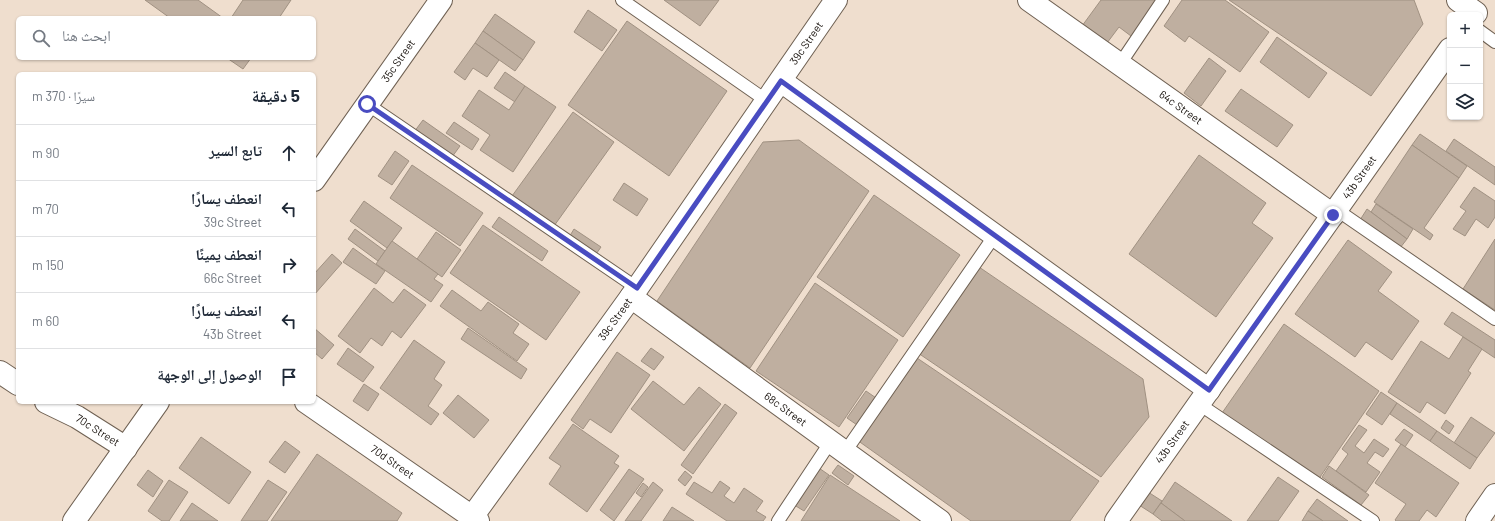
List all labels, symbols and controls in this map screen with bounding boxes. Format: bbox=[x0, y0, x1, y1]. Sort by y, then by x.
map controls bbox=[1447, 12, 1483, 120]
button: + bbox=[1447, 12, 1483, 48]
search box bbox=[16, 16, 316, 60]
street label: 39c Street bbox=[786, 19, 825, 67]
text: ابحث هنا bbox=[62, 26, 111, 44]
icon: search bbox=[30, 27, 52, 49]
street label: 35c Street bbox=[378, 37, 417, 84]
button: − bbox=[1447, 48, 1483, 84]
button: layers bbox=[1447, 84, 1483, 120]
text: 5 دقيقة bbox=[252, 85, 300, 105]
street label: 64c Street bbox=[1157, 87, 1205, 127]
text: سيرًا · 370 m bbox=[32, 88, 95, 104]
route start bbox=[358, 95, 376, 113]
text: تابع السير bbox=[209, 141, 262, 159]
icon: ahead bbox=[278, 142, 300, 164]
text: 90 m bbox=[32, 145, 60, 161]
street label: 43b Street bbox=[1339, 153, 1379, 201]
text: انعطف يسارًا bbox=[191, 189, 262, 207]
icon: left bbox=[278, 198, 300, 220]
text: 70 m bbox=[32, 201, 59, 217]
route end bbox=[1324, 206, 1342, 224]
text: 39c Street bbox=[204, 214, 262, 230]
text: انعطف يمينًا bbox=[195, 245, 262, 263]
icon: right bbox=[278, 254, 300, 276]
text: 150 m bbox=[32, 257, 64, 273]
text: 66c Street bbox=[204, 270, 262, 286]
street label: 39c Street bbox=[595, 295, 634, 343]
text: انعطف يسارًا bbox=[191, 301, 262, 319]
icon: left bbox=[278, 310, 300, 332]
text: 60 m bbox=[32, 313, 59, 329]
text: 43b Street bbox=[203, 326, 262, 342]
text: الوصول إلى الوجهة bbox=[157, 365, 262, 383]
icon: arrive bbox=[278, 366, 300, 388]
street label: 68c Street bbox=[762, 389, 810, 428]
street label: 70c Street bbox=[74, 411, 122, 448]
street label: 43b Street bbox=[1152, 417, 1191, 466]
street label: 70d Street bbox=[368, 442, 417, 481]

